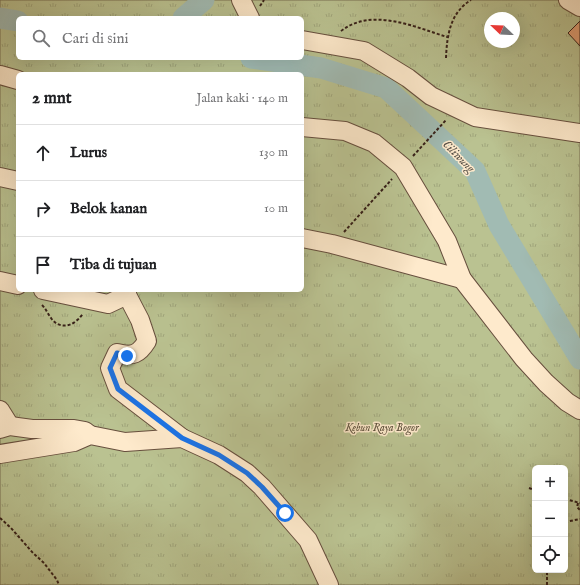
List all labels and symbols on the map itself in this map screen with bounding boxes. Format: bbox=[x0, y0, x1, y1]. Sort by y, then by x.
north arrow bbox=[484, 12, 520, 48]
water label: Ciliwung bbox=[439, 137, 478, 177]
route end bbox=[118, 347, 136, 365]
park label: Kebun Raya Bogor bbox=[344, 421, 420, 436]
route start bbox=[276, 504, 294, 522]

